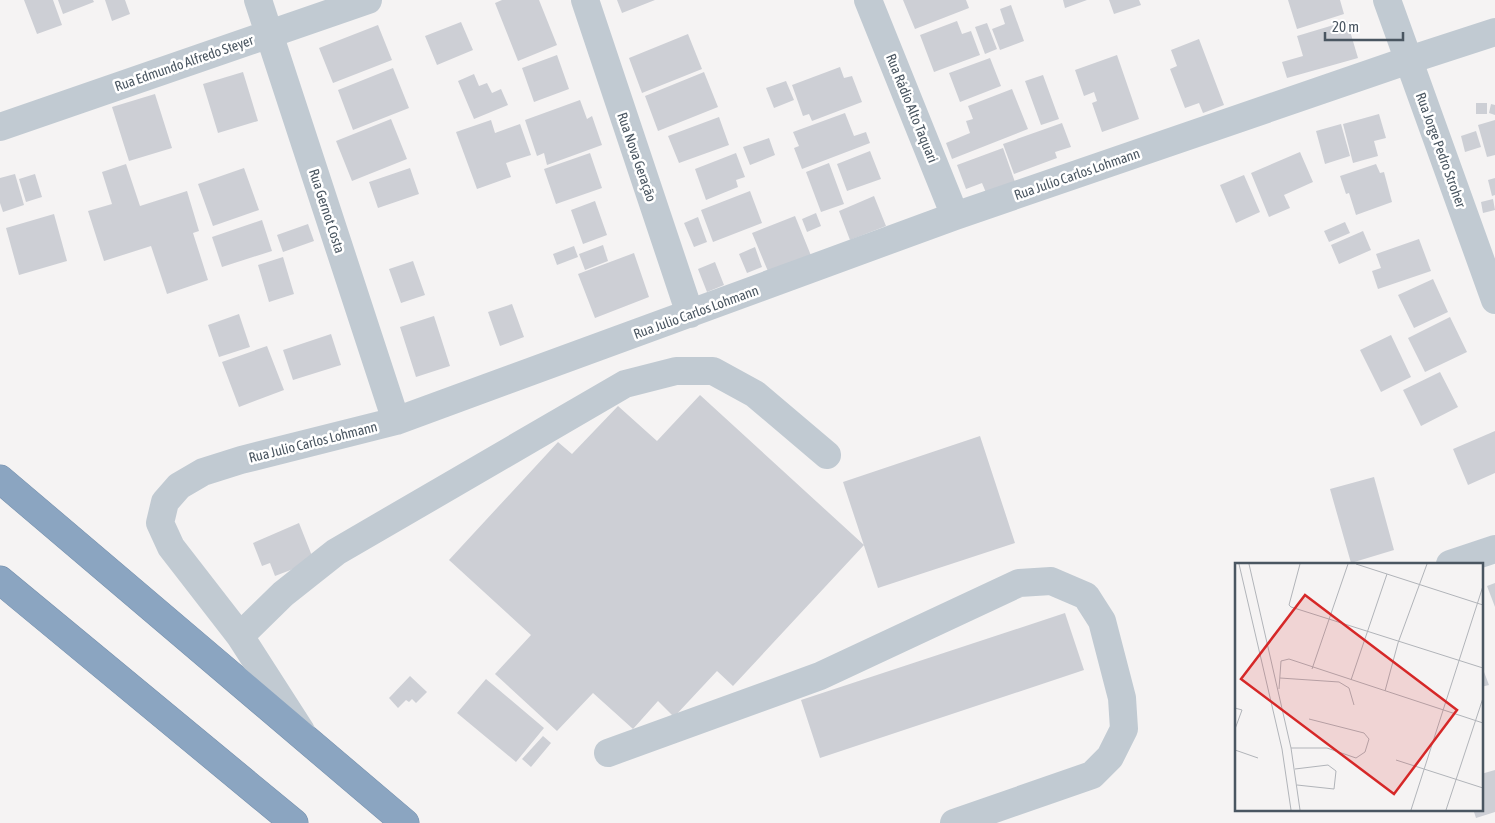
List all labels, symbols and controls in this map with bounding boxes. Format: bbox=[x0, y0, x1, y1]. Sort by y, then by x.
scale bar bbox=[1325, 10, 1402, 42]
text: 20 m bbox=[1332, 18, 1359, 35]
street label: Rua Edmundo Alfredo Steyer bbox=[113, 31, 256, 94]
street label: Rua Rádio Alto Taquari bbox=[883, 51, 941, 165]
street label: Rua Jorge Pedro Stroher bbox=[1413, 90, 1470, 210]
street label: Rua Nova Geração bbox=[614, 110, 660, 204]
street label: Rua Julio Carlos Lohmann bbox=[1012, 145, 1142, 203]
street label: Rua Gernot Costa bbox=[306, 167, 348, 255]
street label: Rua Julio Carlos Lohmann bbox=[631, 282, 761, 342]
street label: Rua Julio Carlos Lohmann bbox=[247, 418, 379, 466]
inset map bbox=[1235, 563, 1482, 810]

